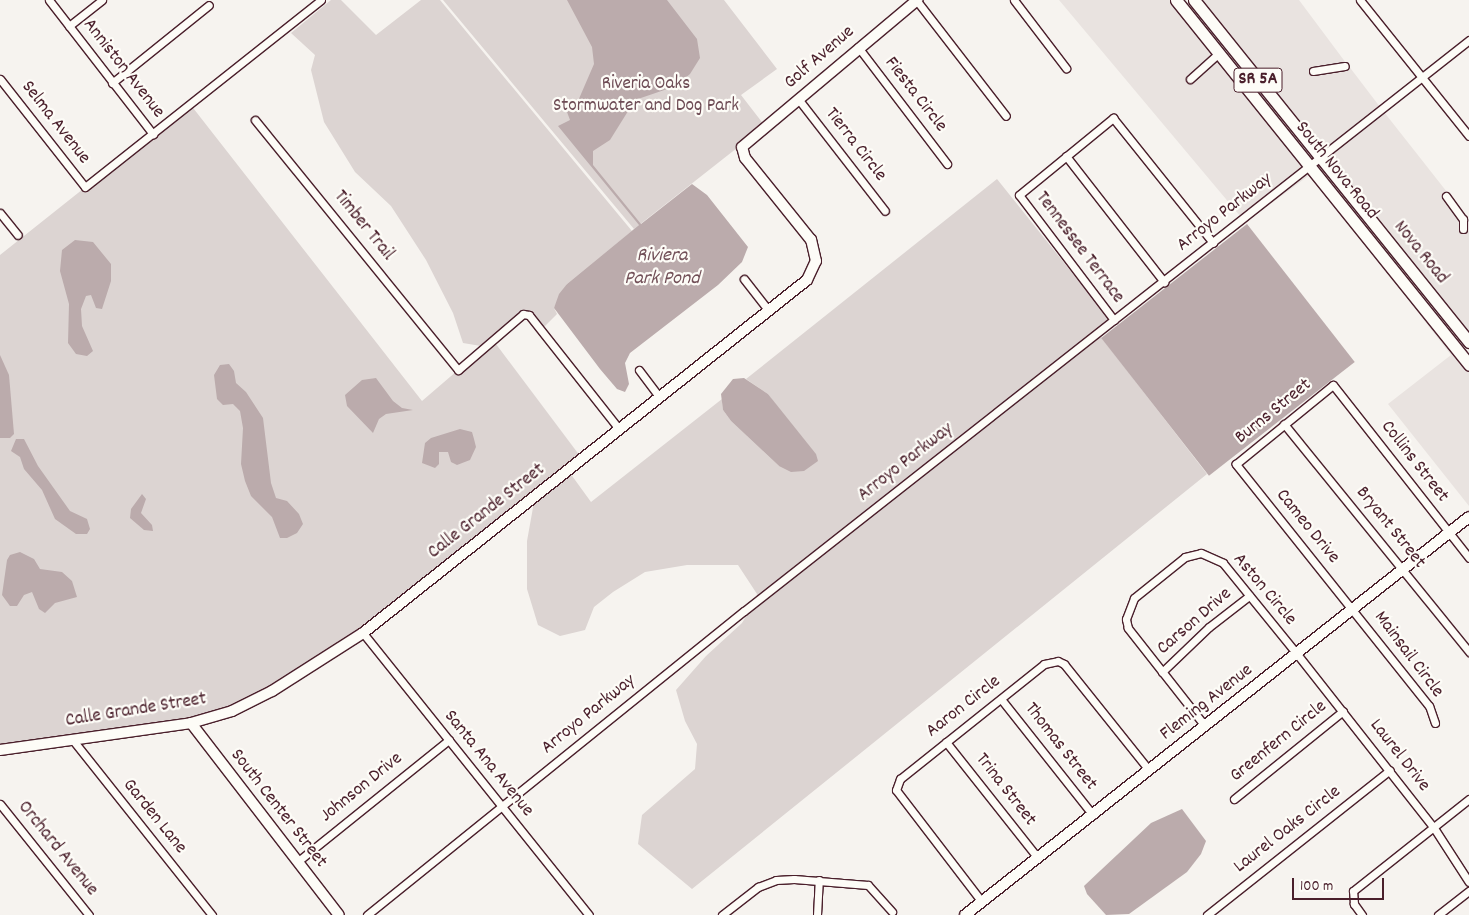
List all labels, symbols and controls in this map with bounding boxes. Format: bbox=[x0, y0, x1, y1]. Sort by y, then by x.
street label: Anniston Avenue bbox=[77, 15, 169, 123]
street label: Golf Avenue bbox=[780, 21, 860, 95]
street label: Fiesta Circle bbox=[879, 53, 951, 137]
road number: SR 5A bbox=[1233, 64, 1283, 96]
park label: Riveria Oaks Stormwater and Dog Park bbox=[553, 74, 739, 118]
street label: Selma Avenue bbox=[15, 77, 95, 169]
street label: Tierra Circle bbox=[819, 104, 891, 186]
street label: South Nova Road bbox=[1289, 117, 1383, 225]
street label: Arroyo Parkway bbox=[1173, 169, 1277, 257]
street label: Timber Trail bbox=[328, 186, 398, 266]
street label: Tennessee Terrace bbox=[1030, 188, 1128, 308]
street label: Nova Road bbox=[1388, 217, 1452, 289]
water label: Riviera Park Pond bbox=[624, 244, 700, 291]
street label: Burns Street bbox=[1231, 374, 1317, 450]
street label: Collins Street bbox=[1375, 417, 1453, 507]
street label: Arroyo Parkway bbox=[854, 419, 958, 507]
street label: Calle Grande Street bbox=[424, 459, 550, 565]
street label: Bryant Street bbox=[1350, 482, 1430, 574]
street label: Cameo Drive bbox=[1270, 485, 1344, 569]
street label: Aston Circle bbox=[1227, 549, 1301, 631]
street label: Carson Drive bbox=[1153, 583, 1237, 661]
street label: Mainsail Circle bbox=[1368, 607, 1448, 703]
street label: Fleming Avenue bbox=[1156, 660, 1258, 746]
street label: Arroyo Parkway bbox=[537, 670, 641, 760]
street label: Aaron Circle bbox=[922, 671, 1006, 743]
street label: Calle Grande Street bbox=[64, 689, 208, 733]
street label: Greenfern Circle bbox=[1226, 696, 1332, 788]
street label: Thomas Street bbox=[1019, 699, 1101, 795]
street label: Santa Ana Avenue bbox=[438, 706, 538, 822]
street label: Laurel Drive bbox=[1364, 715, 1434, 797]
street label: South Center Street bbox=[225, 745, 331, 873]
street label: Johnson Drive bbox=[316, 748, 408, 828]
street label: Trina Street bbox=[969, 749, 1041, 831]
street label: Garden Lane bbox=[117, 775, 191, 859]
street label: Laurel Oaks Circle bbox=[1230, 781, 1346, 879]
street label: Orchard Avenue bbox=[12, 797, 102, 901]
scale bar bbox=[1294, 868, 1386, 900]
text: 100 m bbox=[1300, 876, 1333, 898]

